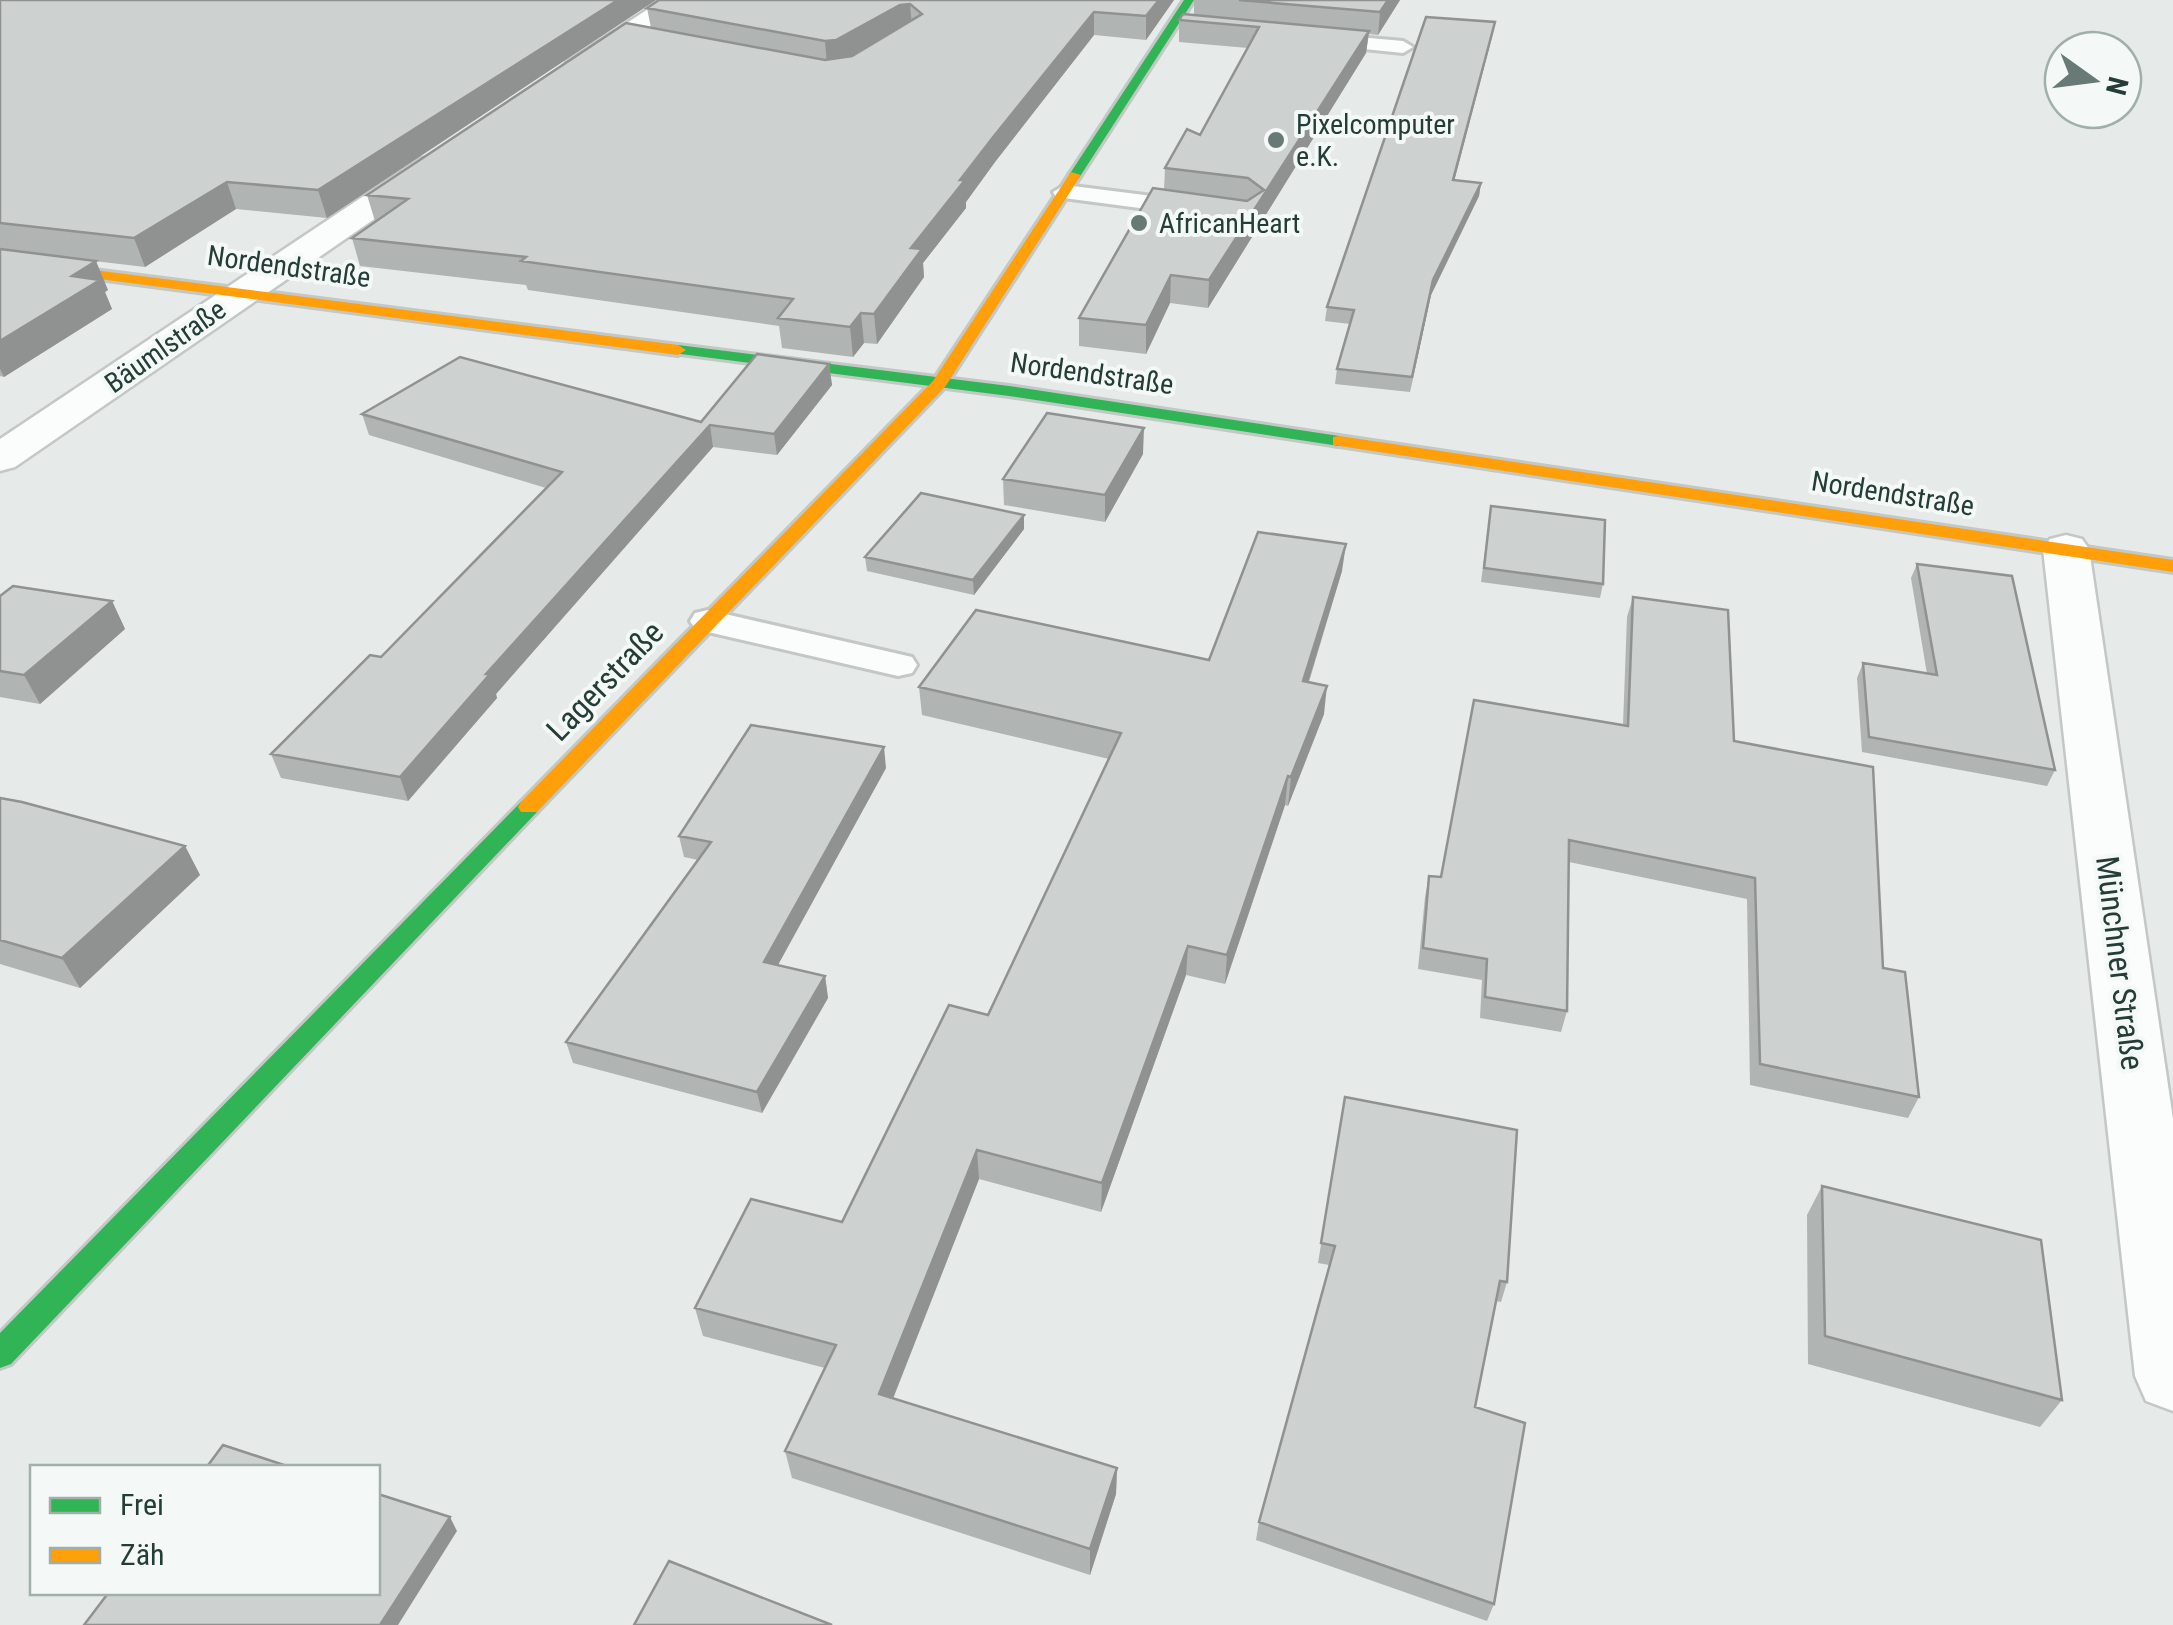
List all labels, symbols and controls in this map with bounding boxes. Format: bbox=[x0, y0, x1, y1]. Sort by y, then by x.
north arrow bbox=[2043, 30, 2143, 130]
text: N bbox=[2099, 74, 2135, 98]
place label: Pixelcomputer e.K. bbox=[1296, 108, 1455, 173]
marker: Pixelcomputer e.K. bbox=[1265, 129, 1287, 151]
place label: AfricanHeart bbox=[1159, 207, 1300, 240]
marker: AfricanHeart bbox=[1128, 212, 1150, 234]
street label: Nordendstraße bbox=[205, 239, 373, 294]
street label: Bäumlstraße bbox=[99, 293, 232, 400]
street label: Nordendstraße bbox=[1008, 346, 1176, 401]
street label: Nordendstraße bbox=[1809, 464, 1977, 523]
street label: Lagerstraße bbox=[539, 613, 671, 749]
street label: Münchner Straße bbox=[2088, 854, 2152, 1072]
legend bbox=[30, 1465, 380, 1595]
text: Frei bbox=[120, 1487, 164, 1522]
text: Zäh bbox=[120, 1537, 165, 1572]

